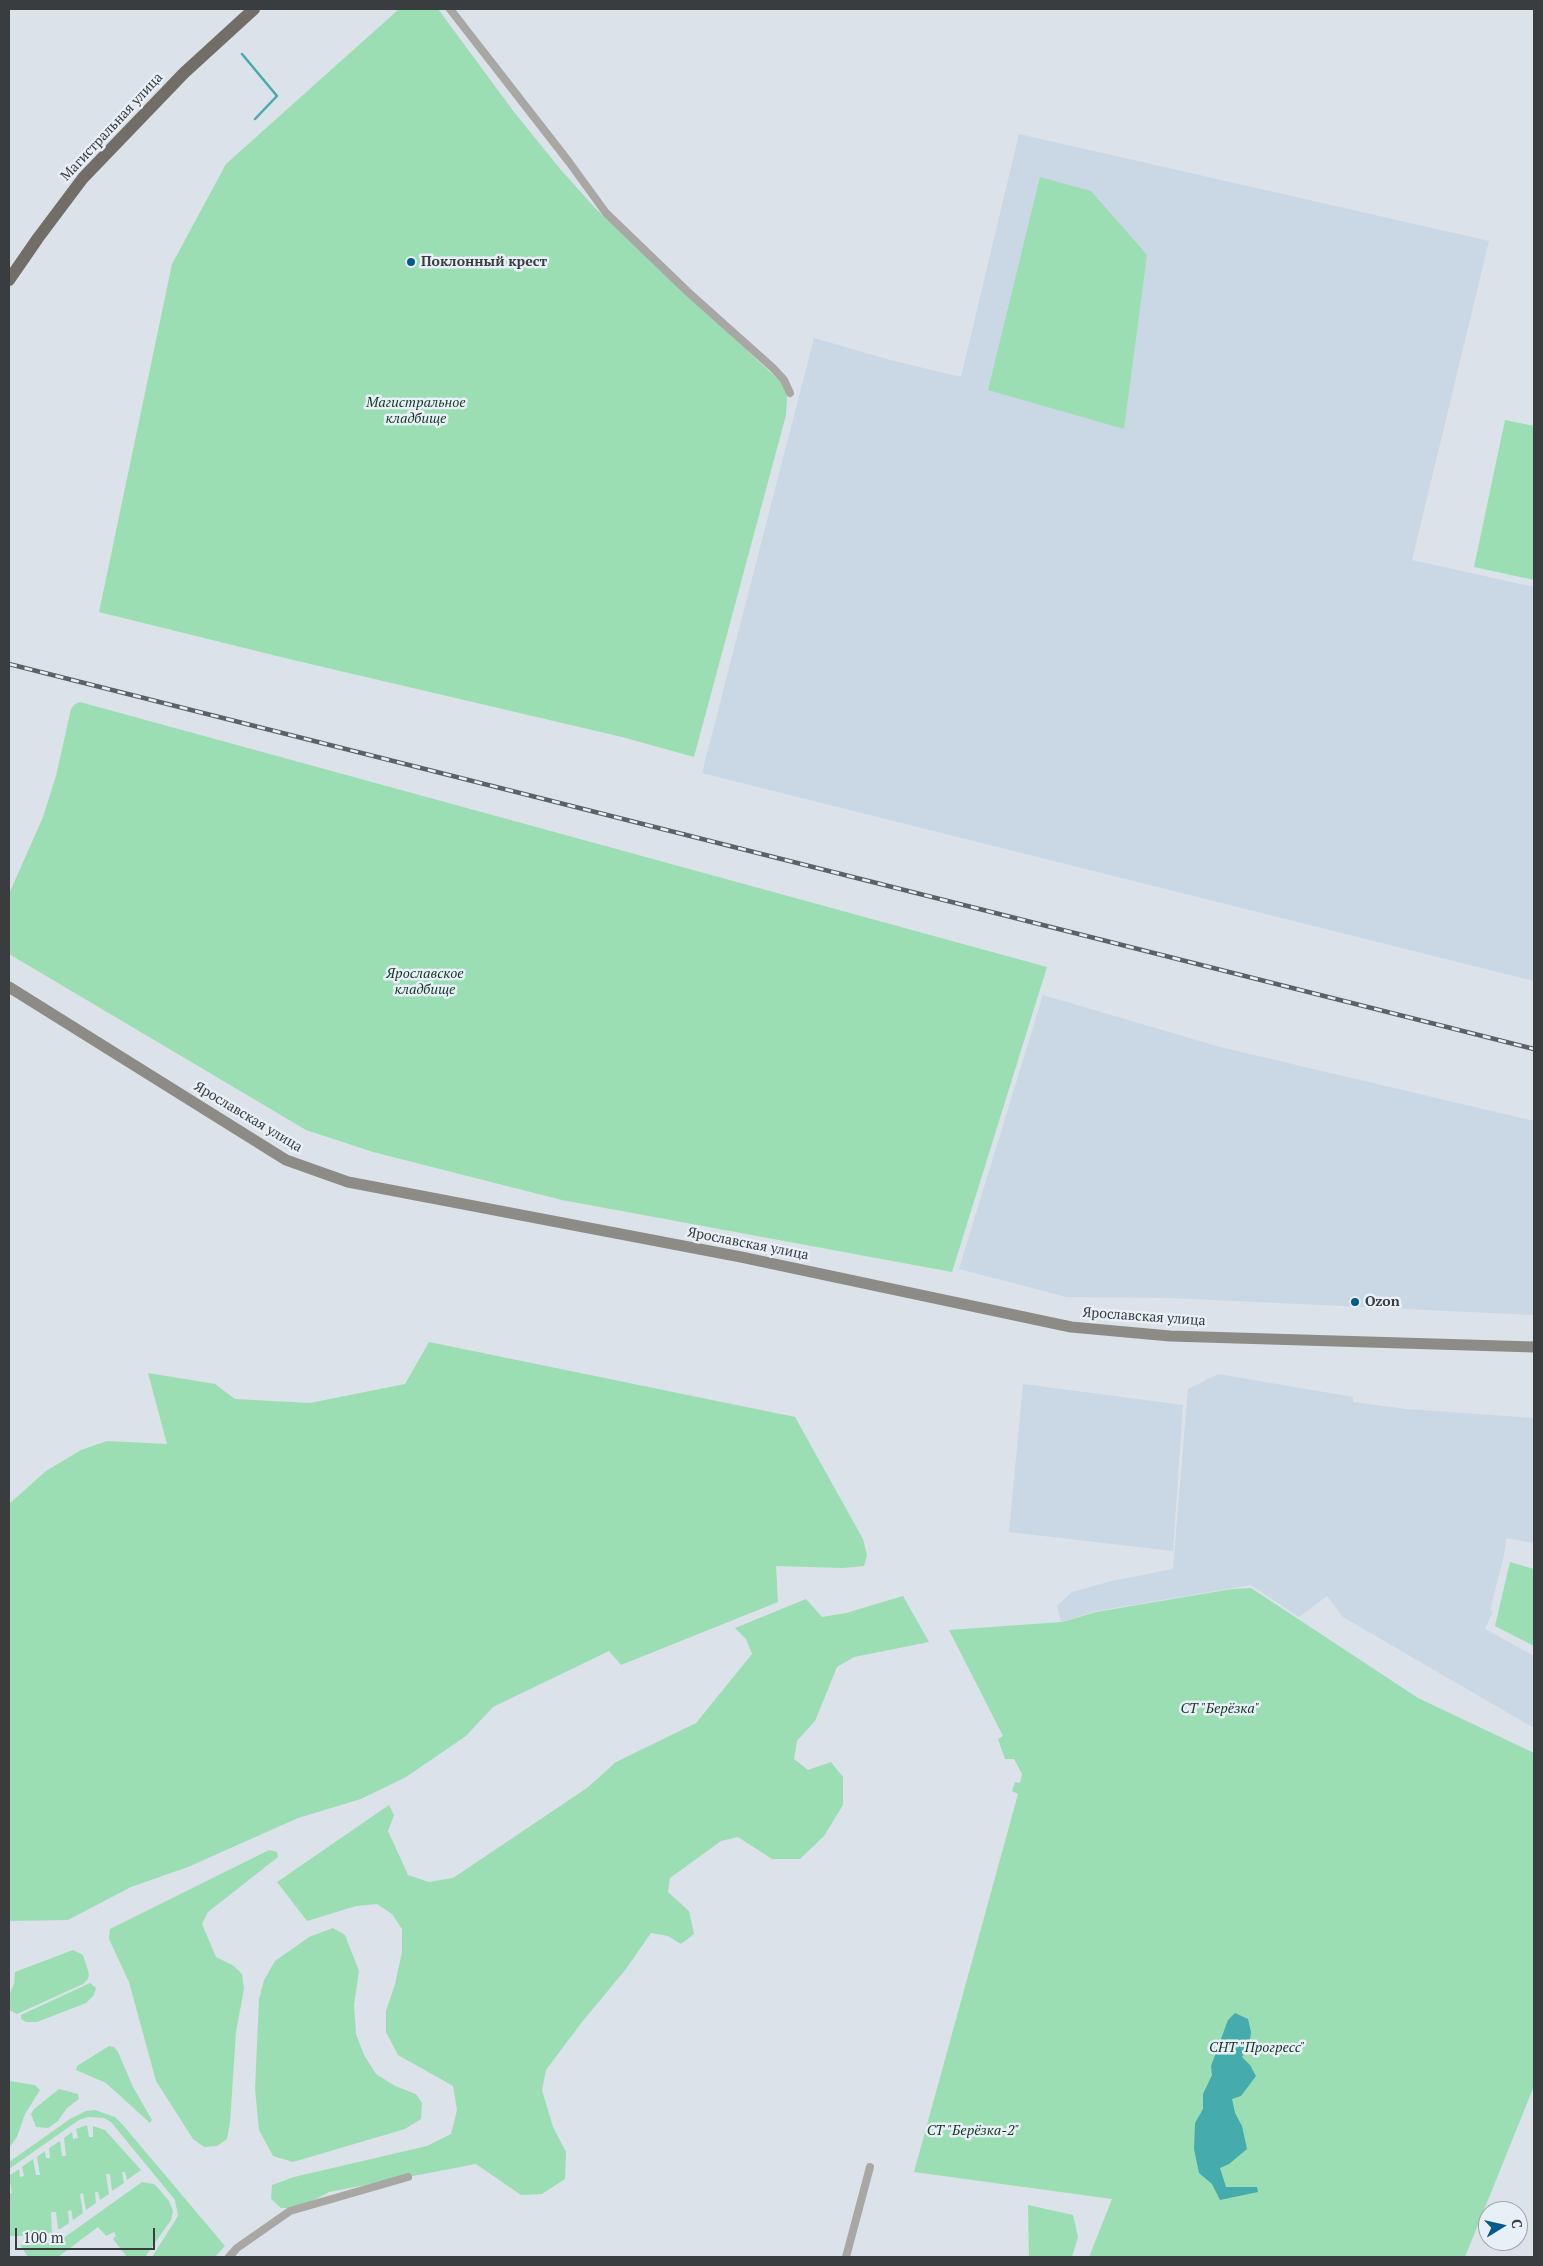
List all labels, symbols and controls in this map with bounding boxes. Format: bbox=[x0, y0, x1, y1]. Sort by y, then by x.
street label: Магистральная улица bbox=[58, 69, 166, 185]
place label: Поклонный крест bbox=[421, 254, 547, 270]
marker: Поклонный крест bbox=[405, 256, 417, 268]
park label: Магистральное кладбище bbox=[366, 395, 466, 428]
park label: Ярославское кладбище bbox=[386, 966, 464, 999]
street label: Ярославская улица bbox=[191, 1078, 305, 1156]
street label: Ярославская улица bbox=[686, 1224, 810, 1264]
place label: Ozon bbox=[1365, 1294, 1400, 1310]
marker: Ozon bbox=[1349, 1296, 1361, 1308]
street label: Ярославская улица bbox=[1082, 1304, 1206, 1330]
park label: СТ "Берёзка" bbox=[1180, 1701, 1260, 1717]
park label: СНТ "Прогресс" bbox=[1209, 2040, 1305, 2056]
park label: СТ "Берёзка-2" bbox=[927, 2123, 1019, 2139]
north arrow bbox=[1478, 2201, 1528, 2251]
scale bar bbox=[18, 2218, 158, 2250]
text: С bbox=[1507, 2218, 1527, 2230]
text: 100 m bbox=[23, 2227, 64, 2247]

